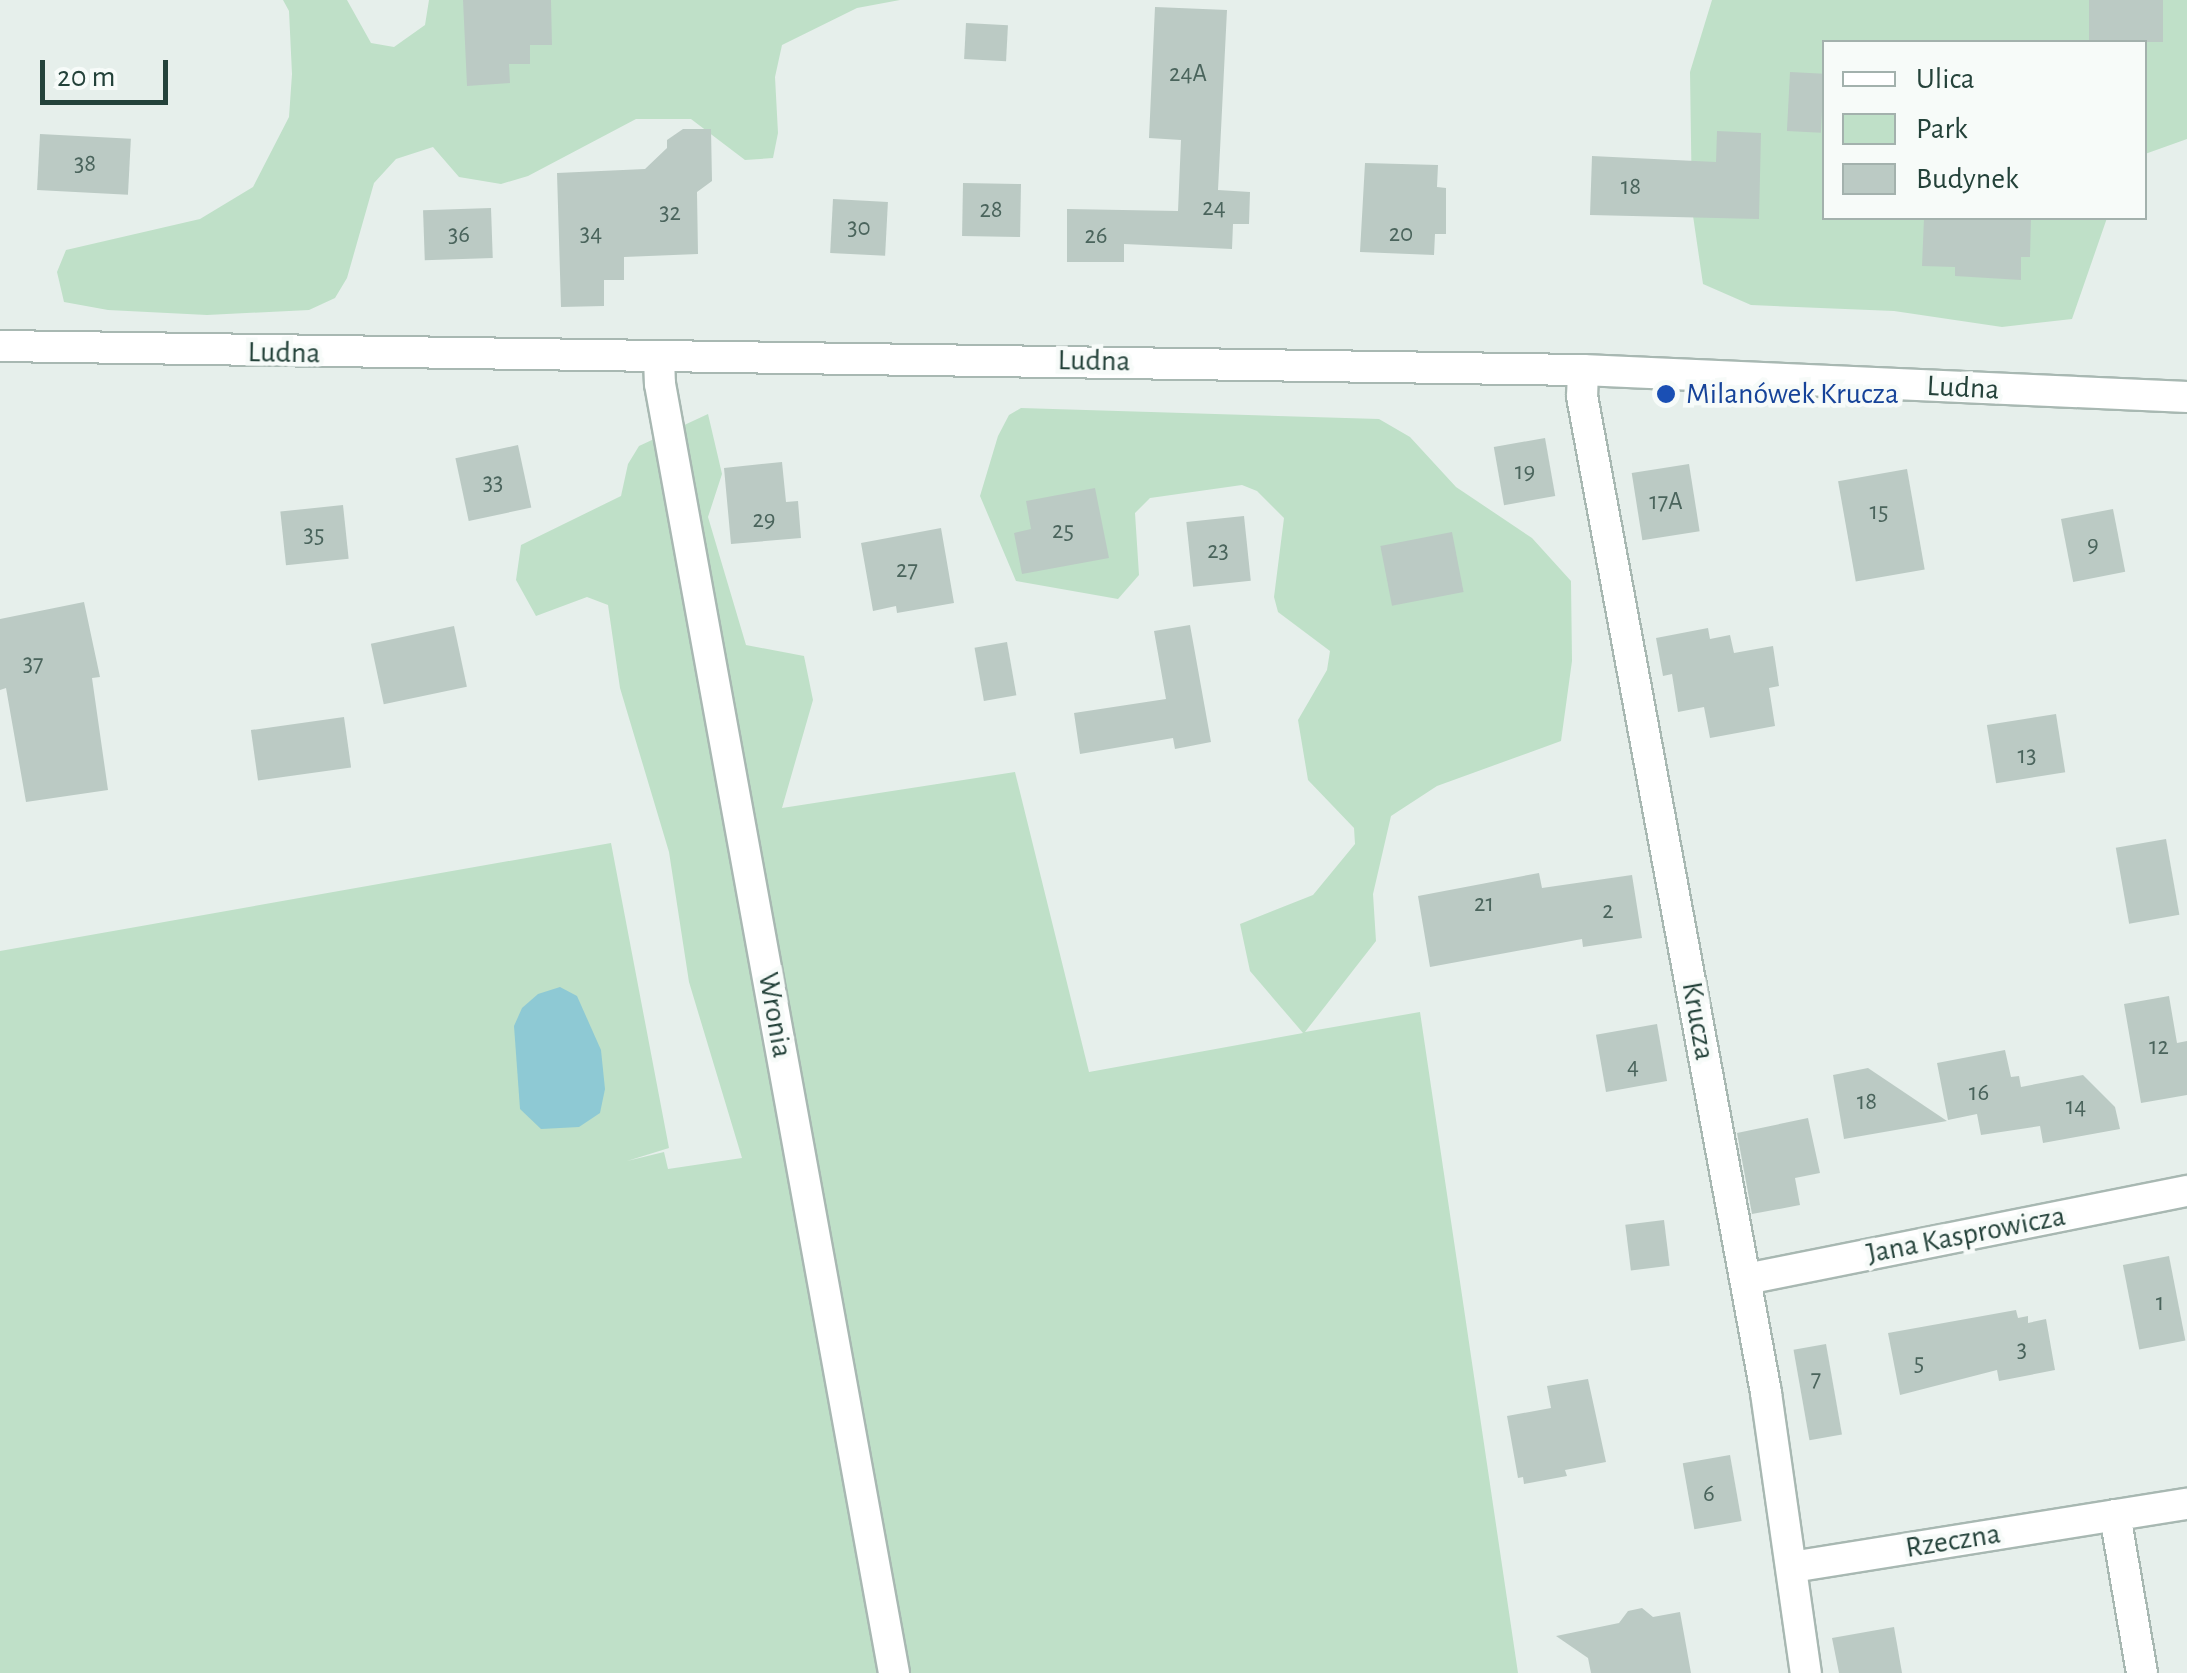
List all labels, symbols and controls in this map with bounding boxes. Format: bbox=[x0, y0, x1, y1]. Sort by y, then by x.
scale bar bbox=[45, 40, 172, 102]
legend bbox=[1822, 40, 2147, 220]
house number: 24A bbox=[1169, 59, 1207, 89]
text: 20 m bbox=[57, 62, 115, 92]
text: Ulica bbox=[1916, 64, 1975, 94]
text: Park bbox=[1916, 114, 1968, 144]
house number: 38 bbox=[74, 149, 96, 179]
text: Budynek bbox=[1916, 164, 2019, 194]
house number: 18 bbox=[1621, 172, 1641, 202]
house number: 24 bbox=[1202, 193, 1226, 223]
house number: 28 bbox=[979, 195, 1003, 225]
house number: 32 bbox=[659, 198, 681, 228]
house number: 30 bbox=[847, 213, 871, 243]
house number: 34 bbox=[580, 219, 602, 249]
house number: 20 bbox=[1389, 219, 1413, 249]
house number: 36 bbox=[448, 220, 470, 250]
house number: 26 bbox=[1084, 221, 1108, 251]
street label: Ludna bbox=[247, 334, 321, 372]
street label: Ludna bbox=[1057, 342, 1131, 380]
street label: Ludna bbox=[1926, 368, 2000, 408]
place label: Milanówek Krucza bbox=[1686, 376, 1899, 412]
marker: Milanówek Krucza bbox=[1655, 383, 1677, 405]
house number: 19 bbox=[1515, 457, 1535, 487]
house number: 33 bbox=[483, 468, 503, 498]
house number: 17A bbox=[1649, 487, 1683, 517]
house number: 15 bbox=[1869, 497, 1889, 527]
house number: 29 bbox=[752, 505, 776, 535]
house number: 25 bbox=[1052, 516, 1074, 546]
house number: 35 bbox=[304, 520, 324, 550]
house number: 9 bbox=[2087, 530, 2099, 560]
house number: 23 bbox=[1207, 536, 1229, 566]
house number: 27 bbox=[896, 555, 918, 585]
house number: 37 bbox=[23, 649, 43, 679]
house number: 13 bbox=[2018, 741, 2036, 771]
house number: 21 bbox=[1474, 889, 1494, 919]
house number: 2 bbox=[1602, 896, 1614, 926]
street label: Wronia bbox=[750, 969, 800, 1061]
street label: Krucza bbox=[1673, 979, 1723, 1063]
house number: 12 bbox=[2149, 1032, 2169, 1062]
house number: 4 bbox=[1627, 1052, 1639, 1082]
house number: 16 bbox=[1969, 1078, 1989, 1108]
house number: 18 bbox=[1857, 1087, 1877, 1117]
house number: 14 bbox=[2066, 1092, 2086, 1122]
street label: Jana Kasprowicza bbox=[1864, 1198, 2068, 1272]
house number: 1 bbox=[2156, 1288, 2164, 1318]
house number: 3 bbox=[2017, 1335, 2027, 1365]
house number: 5 bbox=[1914, 1348, 1924, 1378]
house number: 7 bbox=[1811, 1364, 1821, 1394]
house number: 6 bbox=[1703, 1479, 1715, 1509]
street label: Rzeczna bbox=[1903, 1516, 2003, 1566]

